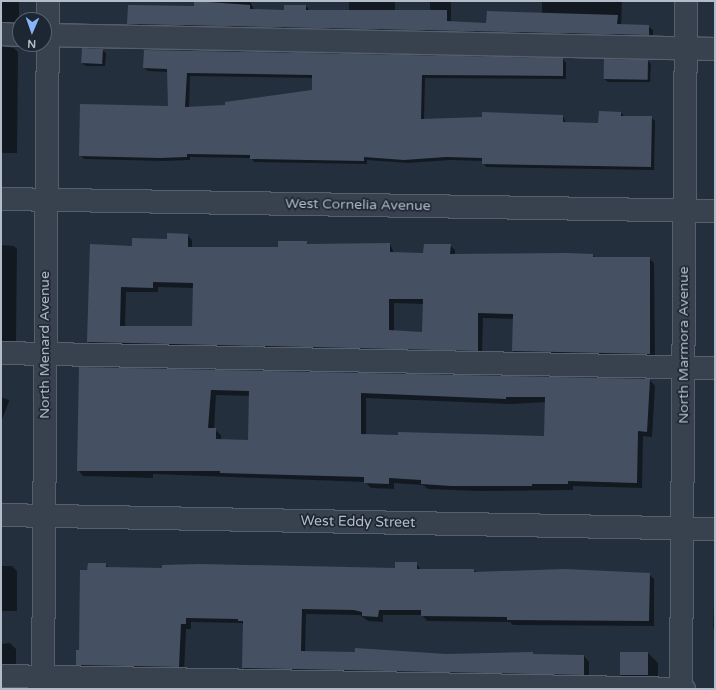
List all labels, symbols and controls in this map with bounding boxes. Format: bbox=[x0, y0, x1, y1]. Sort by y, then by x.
north arrow bbox=[12, 12, 52, 52]
text: N bbox=[27, 37, 36, 50]
street label: West Cornelia Avenue bbox=[285, 195, 431, 215]
street label: North Marmora Avenue bbox=[676, 266, 692, 424]
street label: North Menard Avenue bbox=[37, 271, 53, 419]
street label: West Eddy Street bbox=[301, 513, 415, 531]

